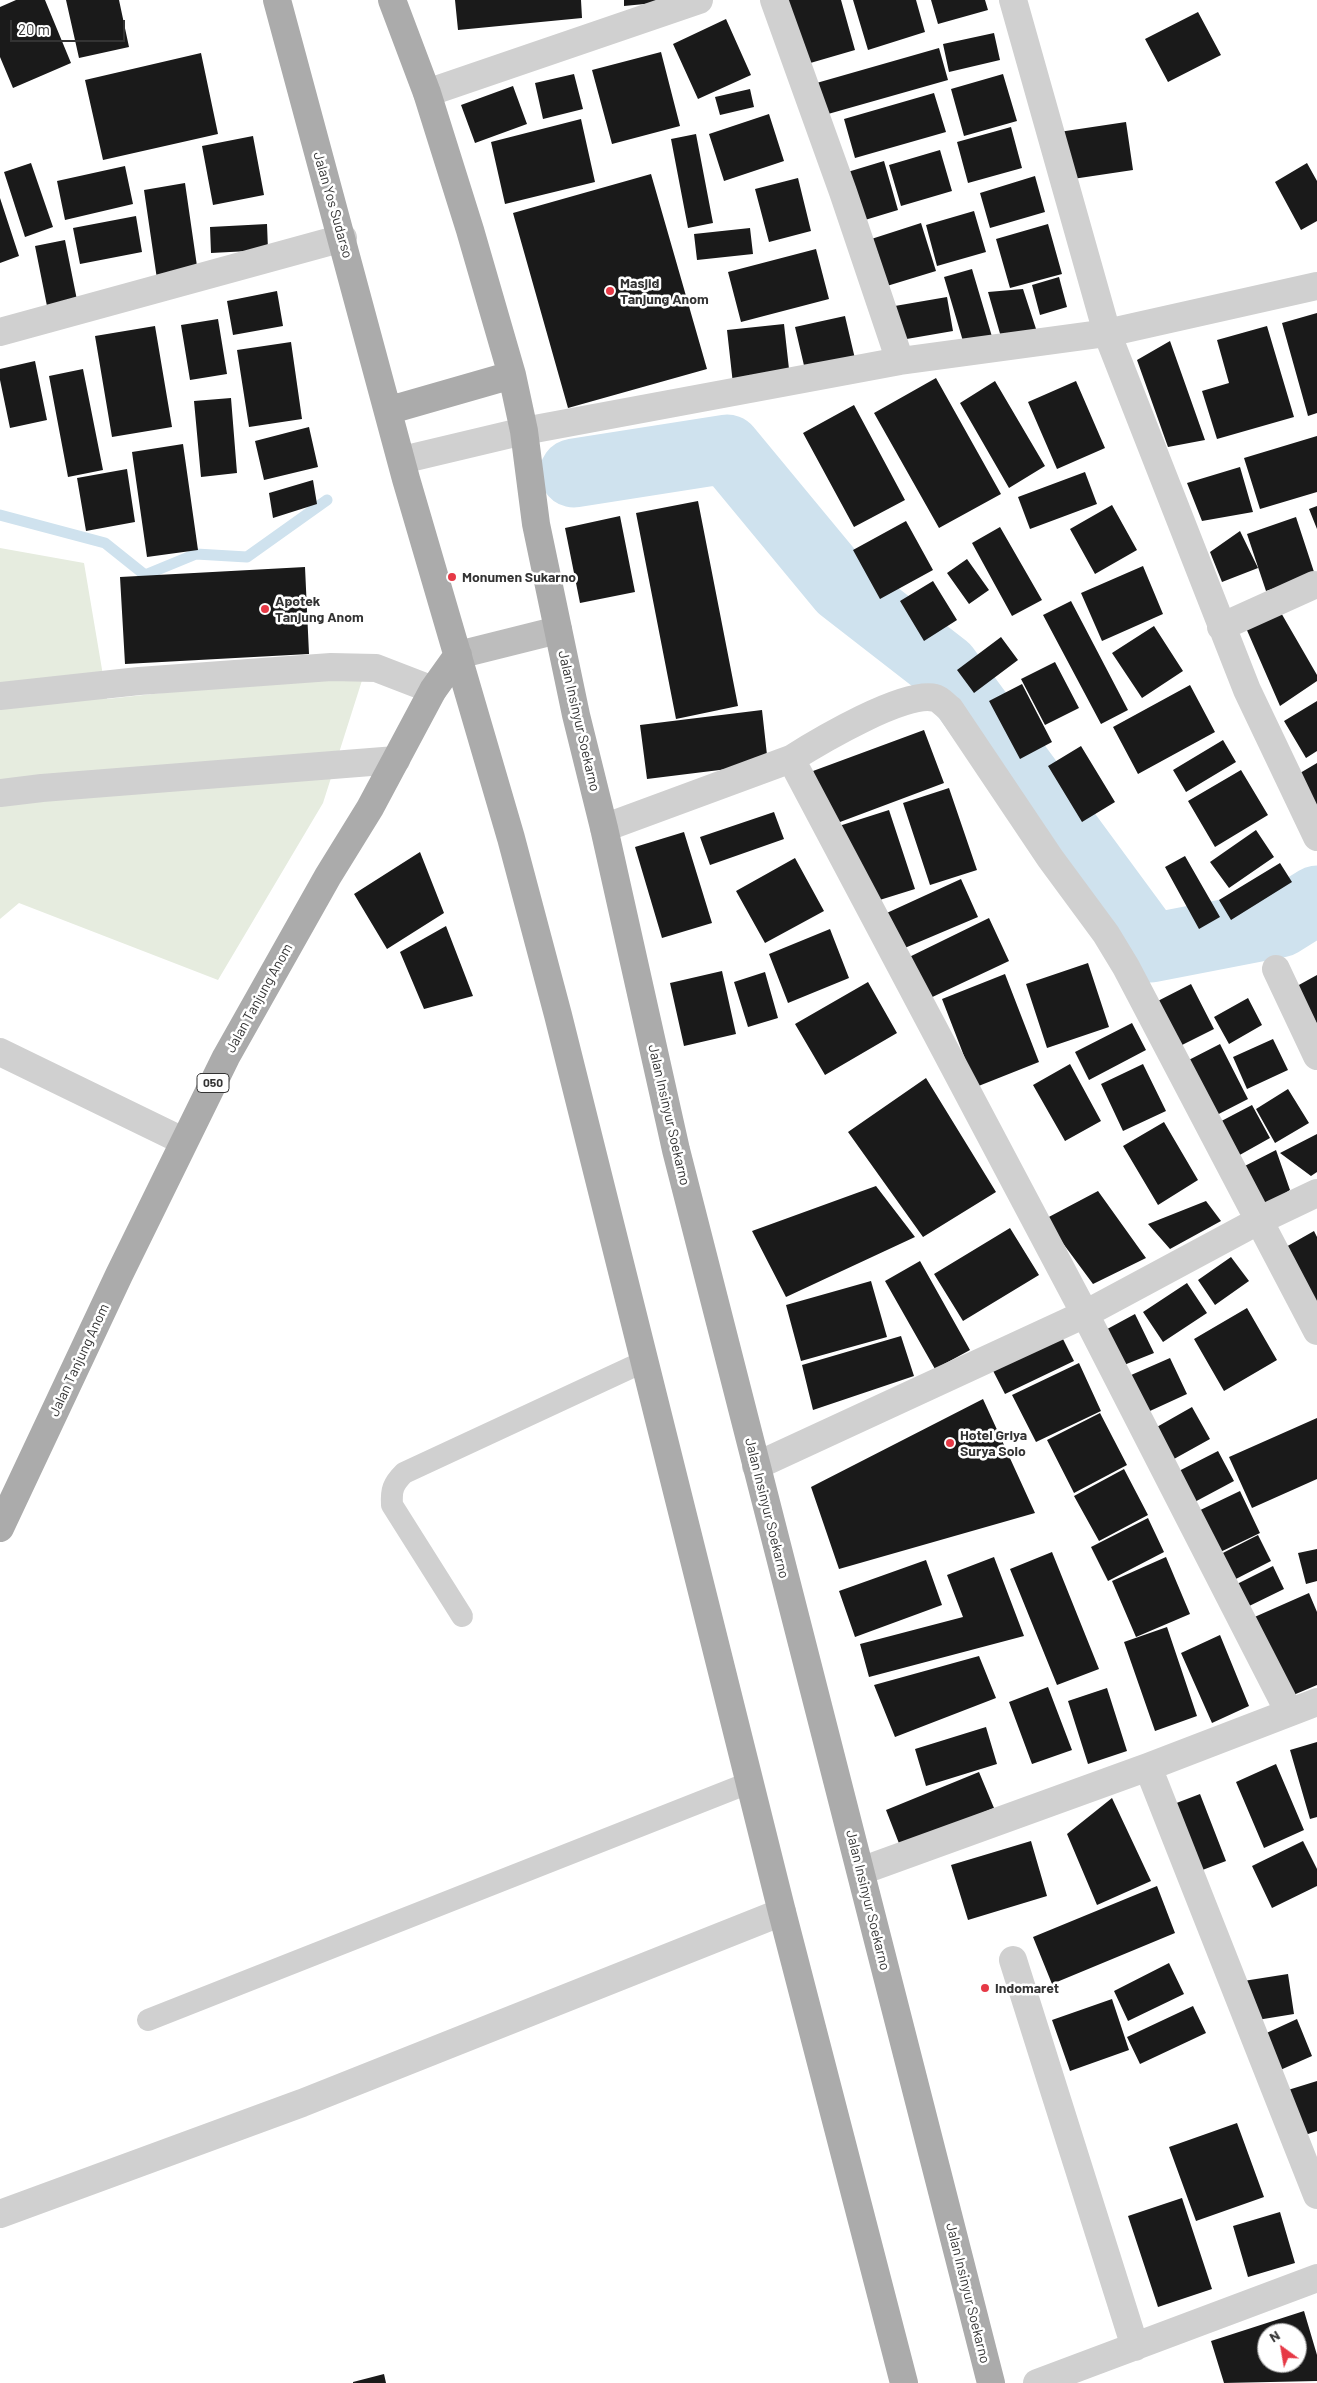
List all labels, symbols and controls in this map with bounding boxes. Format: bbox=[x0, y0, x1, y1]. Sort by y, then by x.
scale bar bbox=[12, 10, 128, 42]
text: 20 m bbox=[18, 20, 50, 38]
street label: Jalan Yos Sudarso bbox=[310, 150, 356, 260]
place label: Masjid Tanjung Anom bbox=[620, 275, 709, 308]
marker: Masjid Tanjung Anom bbox=[604, 285, 616, 297]
place label: Monumen Sukarno bbox=[462, 569, 576, 585]
marker: Monumen Sukarno bbox=[446, 571, 458, 583]
place label: Apotek Tanjung Anom bbox=[275, 593, 364, 626]
marker: Apotek Tanjung Anom bbox=[259, 603, 271, 615]
street label: Jalan Insinyur Soekarno bbox=[555, 649, 603, 793]
street label: Jalan Tanjung Anom bbox=[222, 940, 296, 1056]
street label: Jalan Insinyur Soekarno bbox=[645, 1043, 693, 1187]
road number: 050 bbox=[197, 1074, 229, 1092]
street label: Jalan Tanjung Anom bbox=[46, 1301, 112, 1419]
place label: Hotel Griya Surya Solo bbox=[960, 1427, 1027, 1460]
street label: Jalan Insinyur Soekarno bbox=[741, 1436, 793, 1580]
marker: Hotel Griya Surya Solo bbox=[944, 1437, 956, 1449]
street label: Jalan Insinyur Soekarno bbox=[842, 1828, 894, 1972]
place label: Indomaret bbox=[995, 1980, 1059, 1996]
marker: Indomaret bbox=[979, 1982, 991, 1994]
street label: Jalan Insinyur Soekarno bbox=[942, 2221, 994, 2365]
north arrow bbox=[1257, 2323, 1307, 2373]
text: N bbox=[1266, 2326, 1283, 2345]

